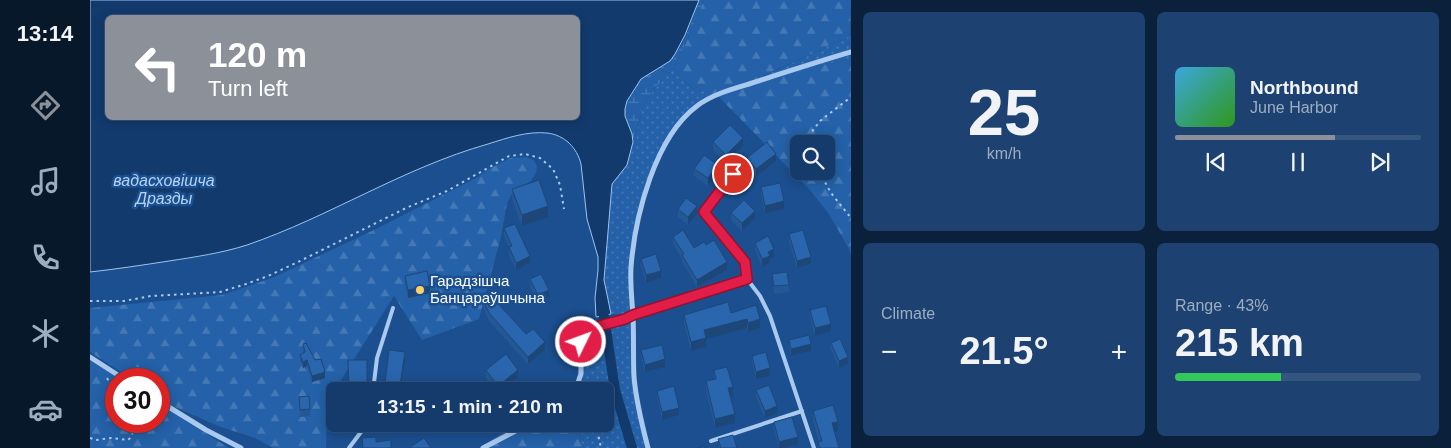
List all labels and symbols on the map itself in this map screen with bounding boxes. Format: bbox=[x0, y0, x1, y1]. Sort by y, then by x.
pin bbox=[712, 153, 754, 195]
water label: вадасховішча Дразды bbox=[113, 172, 215, 207]
place label: Гарадзішча Банцараўшчына bbox=[430, 272, 546, 306]
marker: Гарадзішча Банцараўшчына bbox=[414, 284, 426, 296]
position arrow bbox=[554, 315, 606, 367]
speed limit sign: 30 bbox=[105, 368, 170, 433]

